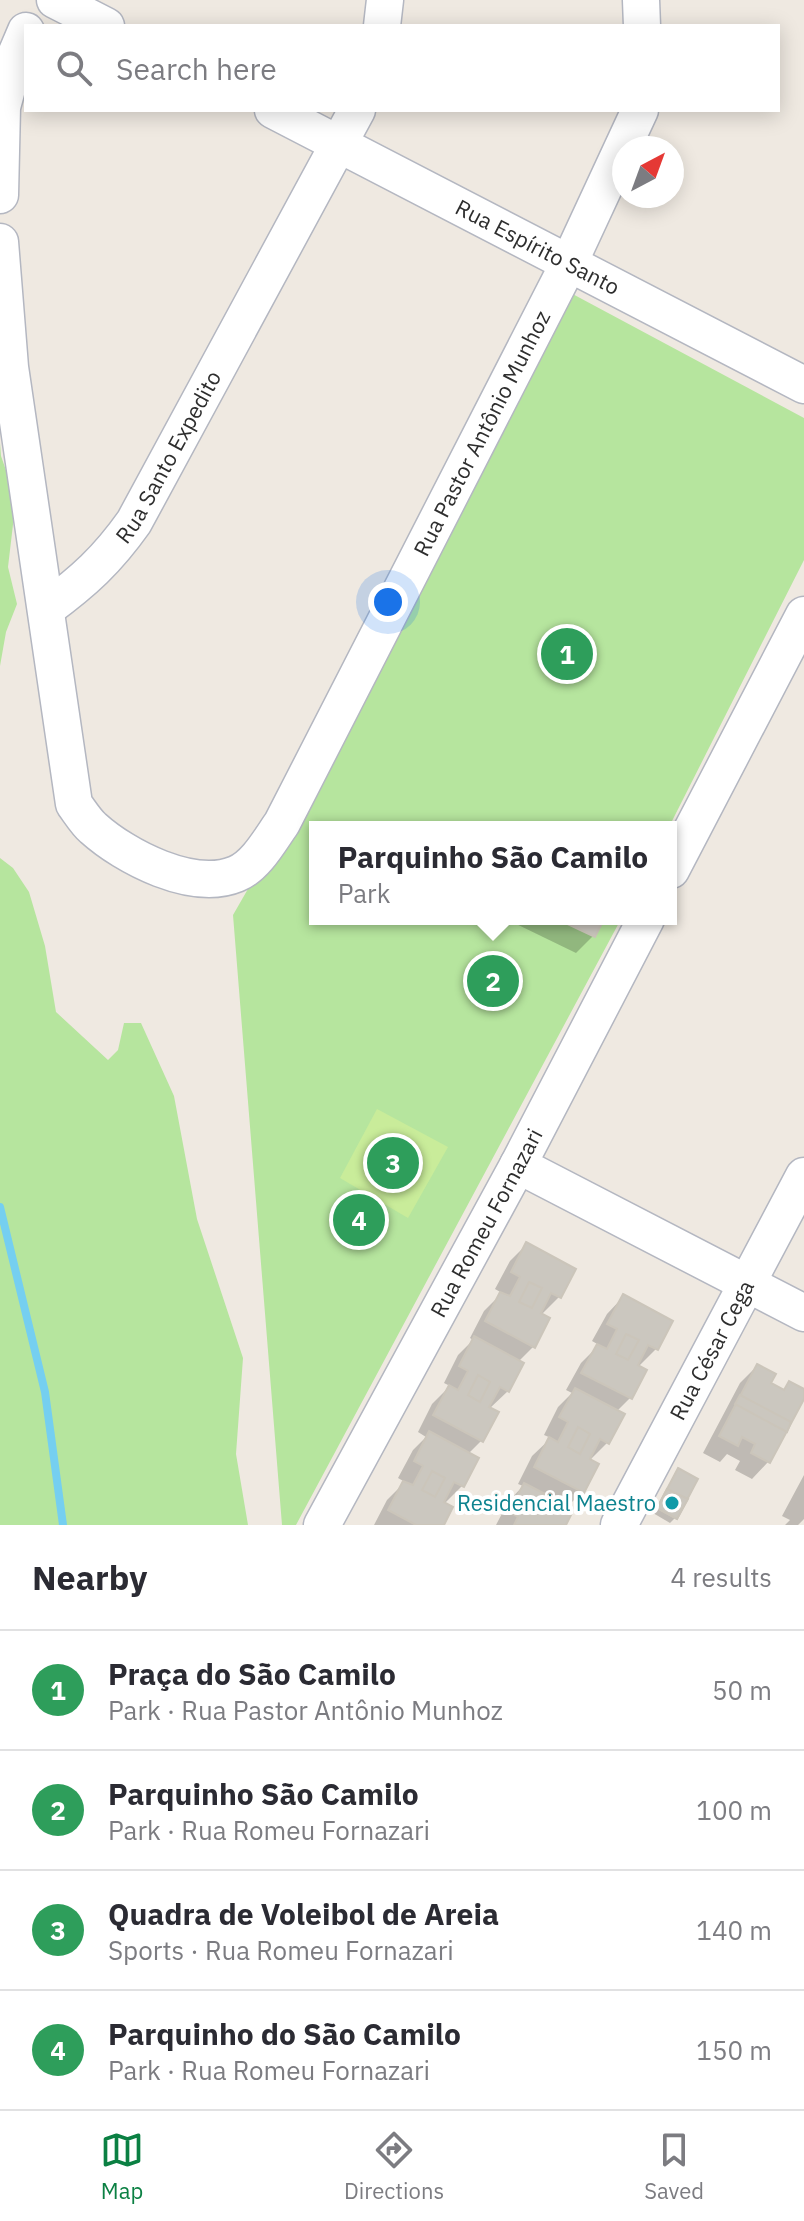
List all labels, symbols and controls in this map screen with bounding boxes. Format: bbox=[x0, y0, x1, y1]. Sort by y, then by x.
search box bbox=[24, 24, 780, 112]
icon: search bbox=[52, 46, 96, 90]
text: Search here bbox=[116, 49, 277, 88]
north arrow bbox=[612, 136, 684, 208]
street label: Rua Espírito Santo bbox=[451, 192, 625, 301]
street label: Rua Pastor Antônio Munhoz bbox=[406, 305, 556, 561]
street label: Rua Santo Expedito bbox=[108, 365, 227, 549]
your location bbox=[368, 582, 408, 622]
pin: 1 bbox=[541, 624, 593, 684]
popup bbox=[309, 821, 677, 925]
text: Parquinho São Camilo bbox=[338, 837, 648, 876]
text: Park bbox=[338, 876, 390, 910]
pin: 2 bbox=[467, 951, 519, 1011]
street label: Rua Romeu Fornazari bbox=[423, 1123, 549, 1322]
pin: 3 bbox=[367, 1133, 419, 1193]
pin: 4 bbox=[333, 1190, 385, 1250]
street label: Rua César Cega bbox=[662, 1275, 760, 1425]
place label: Residencial Maestro bbox=[457, 1488, 656, 1517]
marker: Residencial Maestro bbox=[663, 1494, 681, 1512]
text: Nearby bbox=[32, 1555, 147, 1599]
text: 4 results bbox=[670, 1560, 772, 1594]
text: Praça do São Camilo bbox=[108, 1654, 396, 1693]
text: 1 bbox=[50, 1673, 66, 1707]
text: 50 m bbox=[712, 1673, 772, 1707]
text: Park · Rua Pastor Antônio Munhoz bbox=[108, 1693, 503, 1727]
text: Parquinho São Camilo bbox=[108, 1774, 419, 1813]
text: 2 bbox=[50, 1793, 66, 1827]
text: 100 m bbox=[696, 1793, 772, 1827]
text: Park · Rua Romeu Fornazari bbox=[108, 1813, 430, 1847]
text: Quadra de Voleibol de Areia bbox=[108, 1894, 499, 1933]
text: 3 bbox=[50, 1913, 66, 1947]
text: 140 m bbox=[696, 1913, 772, 1947]
text: Sports · Rua Romeu Fornazari bbox=[108, 1933, 454, 1967]
text: Parquinho do São Camilo bbox=[108, 2014, 461, 2053]
text: 4 bbox=[50, 2033, 66, 2067]
text: 150 m bbox=[696, 2033, 772, 2067]
text: Park · Rua Romeu Fornazari bbox=[108, 2053, 430, 2087]
tab: Map bbox=[100, 2128, 144, 2205]
tab: Directions bbox=[344, 2128, 444, 2205]
tab: Saved bbox=[644, 2128, 704, 2205]

